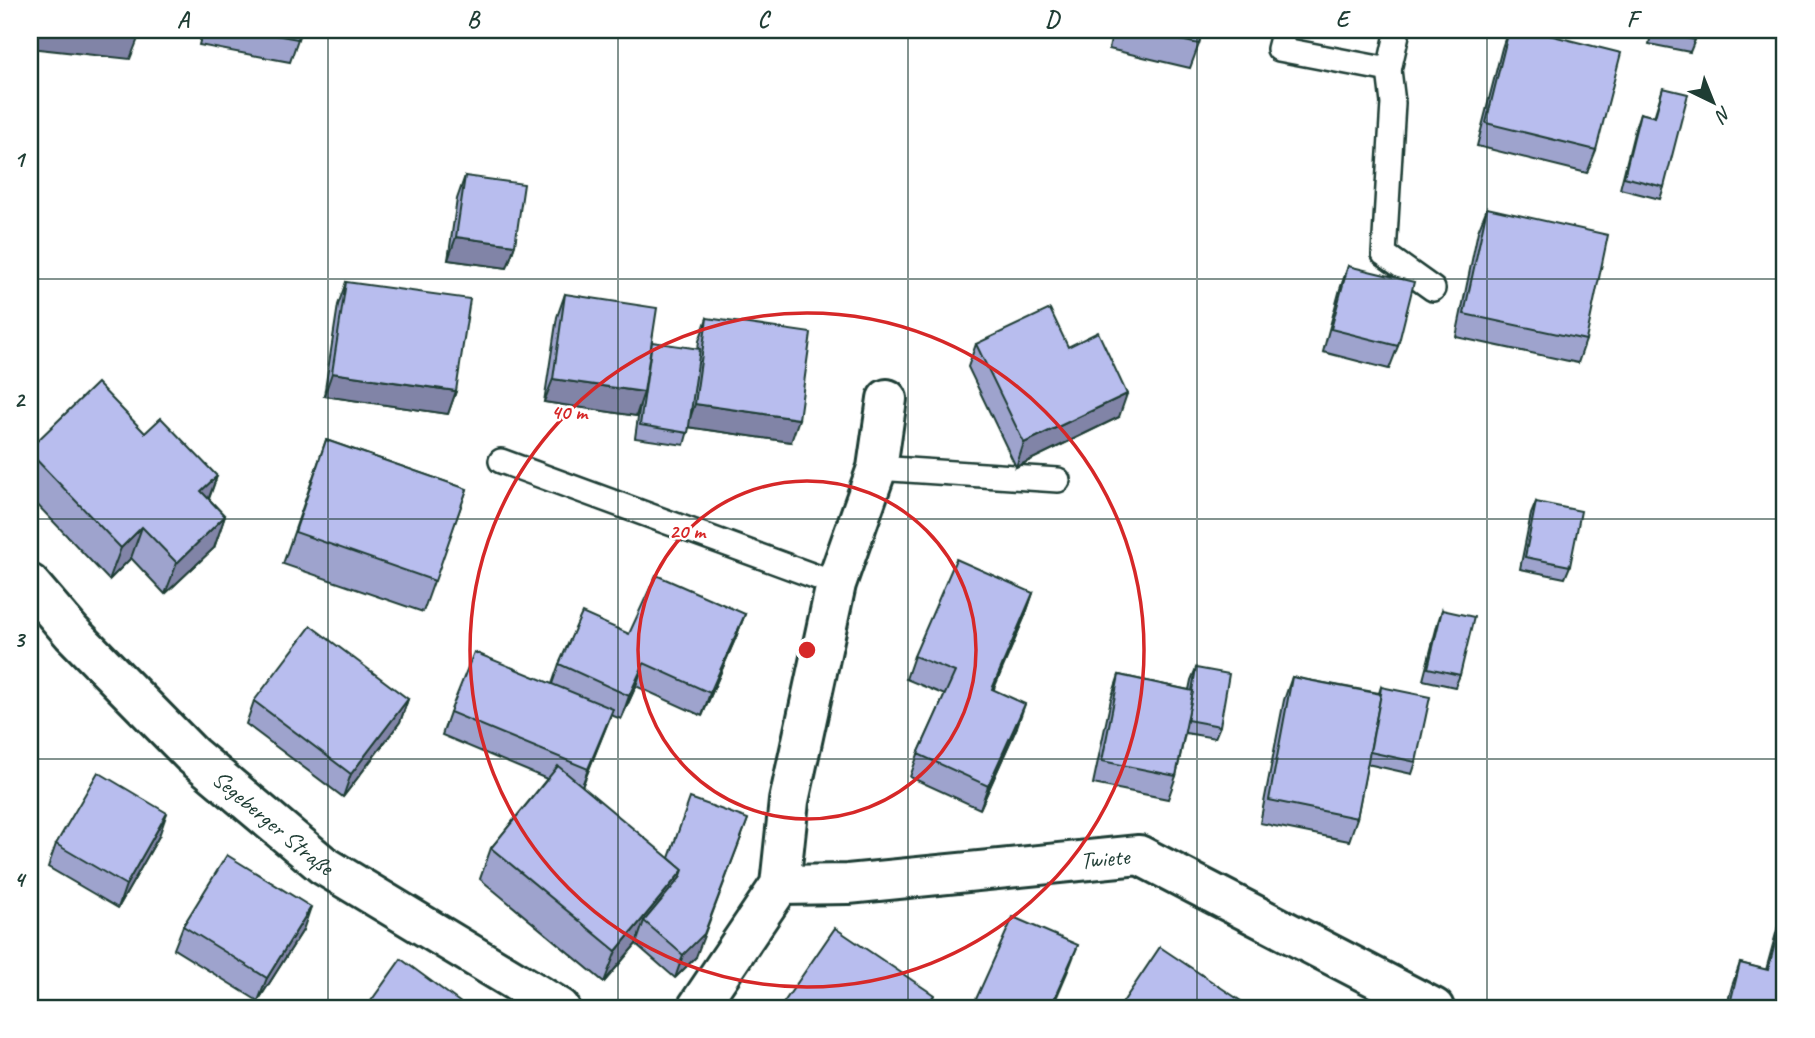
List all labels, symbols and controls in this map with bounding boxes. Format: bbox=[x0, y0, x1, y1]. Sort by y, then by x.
text: A bbox=[177, 5, 191, 34]
text: B bbox=[467, 5, 481, 34]
text: C bbox=[758, 5, 772, 34]
text: D bbox=[1045, 5, 1061, 34]
text: E bbox=[1336, 5, 1352, 34]
text: F bbox=[1627, 5, 1643, 34]
north arrow bbox=[1678, 66, 1748, 136]
text: N bbox=[1709, 101, 1736, 129]
text: 1 bbox=[14, 145, 27, 174]
text: 2 bbox=[14, 385, 27, 414]
text: 40 m bbox=[551, 399, 589, 425]
text: 20 m bbox=[669, 518, 707, 544]
text: 3 bbox=[14, 625, 27, 654]
centre of rings bbox=[795, 638, 819, 662]
street label: Segeberger Straße bbox=[206, 764, 340, 883]
street label: Twiete bbox=[1079, 841, 1133, 876]
text: 4 bbox=[14, 865, 27, 894]

